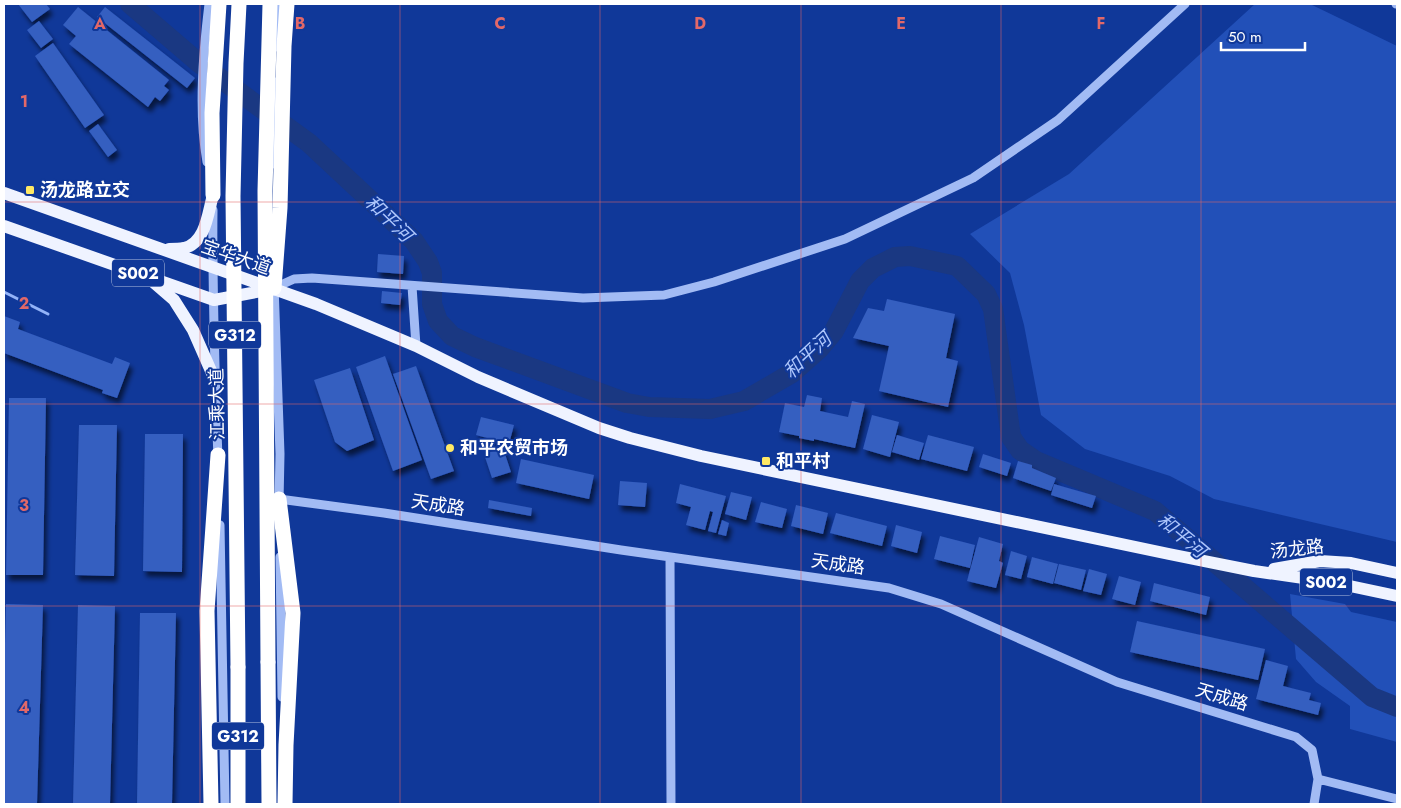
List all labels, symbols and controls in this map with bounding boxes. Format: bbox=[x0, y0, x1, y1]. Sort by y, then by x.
text: A bbox=[93, 12, 106, 35]
text: B bbox=[295, 12, 305, 35]
text: C bbox=[494, 12, 506, 35]
text: D bbox=[694, 12, 706, 35]
text: E bbox=[896, 12, 906, 35]
text: F bbox=[1097, 12, 1105, 35]
scale bar bbox=[1221, 20, 1305, 52]
text: 50 m bbox=[1228, 26, 1262, 48]
text: 1 bbox=[20, 90, 28, 113]
place label: 汤龙路立交 bbox=[40, 177, 130, 203]
marker: 汤龙路立交 bbox=[24, 184, 36, 196]
water label: 和平河 bbox=[359, 189, 421, 251]
street label: 宝华大道 bbox=[198, 233, 274, 281]
road number: S002 bbox=[112, 260, 164, 286]
text: 2 bbox=[19, 292, 29, 315]
road number: G312 bbox=[209, 322, 261, 348]
water label: 和平河 bbox=[777, 323, 840, 385]
street label: 江乘大道 bbox=[203, 368, 231, 440]
place label: 和平农贸市场 bbox=[460, 435, 568, 461]
marker: 和平农贸市场 bbox=[444, 442, 456, 454]
place label: 和平村 bbox=[776, 448, 830, 474]
marker: 和平村 bbox=[760, 455, 772, 467]
street label: 天成路 bbox=[409, 488, 467, 522]
text: 3 bbox=[19, 494, 29, 517]
water label: 和平河 bbox=[1151, 507, 1215, 567]
street label: 汤龙路 bbox=[1269, 533, 1325, 565]
street label: 天成路 bbox=[809, 547, 867, 581]
road number: S002 bbox=[1300, 568, 1352, 596]
street label: 天成路 bbox=[1192, 677, 1252, 717]
text: 4 bbox=[18, 696, 30, 719]
road number: G312 bbox=[212, 722, 264, 749]

